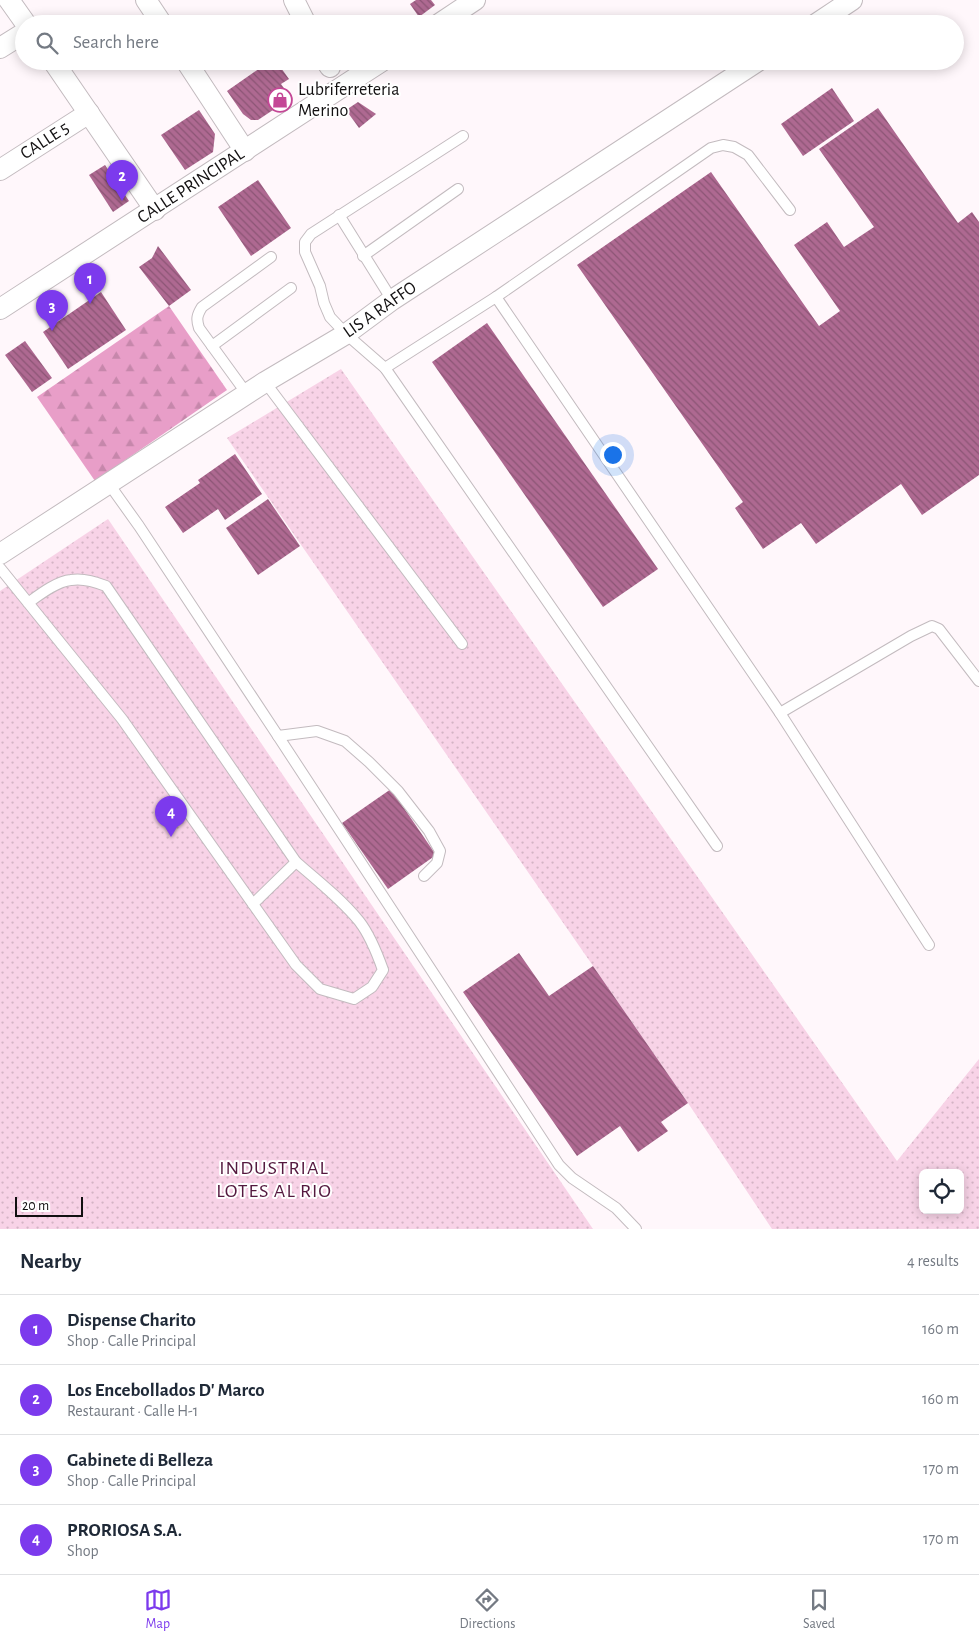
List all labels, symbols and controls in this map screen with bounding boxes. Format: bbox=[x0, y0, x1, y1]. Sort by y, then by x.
search box bbox=[15, 15, 964, 70]
icon: search bbox=[33, 29, 61, 57]
text: Search here bbox=[73, 33, 159, 52]
place label: Lubriferreteria Merino bbox=[298, 81, 400, 120]
shop icon: Lubriferreteria Merino bbox=[267, 87, 293, 113]
street label: CALLE 5 bbox=[17, 119, 73, 163]
street label: CALLE PRINCIPAL bbox=[134, 145, 248, 227]
pin: 2 bbox=[106, 160, 138, 201]
pin: 1 bbox=[74, 263, 106, 304]
street label: LIS A RAFFO bbox=[340, 278, 420, 342]
pin: 3 bbox=[36, 290, 68, 331]
your location bbox=[600, 442, 626, 468]
pin: 4 bbox=[155, 796, 187, 837]
district label: INDUSTRIAL LOTES AL RIO bbox=[216, 1158, 332, 1201]
map controls bbox=[919, 1169, 964, 1214]
button: locate bbox=[919, 1169, 964, 1214]
scale bar bbox=[15, 1194, 82, 1217]
text: 20 m bbox=[22, 1199, 49, 1213]
text: Nearby bbox=[20, 1251, 81, 1272]
text: 4 results bbox=[907, 1253, 959, 1269]
text: Dispense Charito bbox=[67, 1311, 196, 1330]
text: 1 bbox=[33, 1321, 39, 1337]
text: 160 m bbox=[922, 1321, 959, 1337]
text: Shop · Calle Principal bbox=[67, 1333, 196, 1349]
text: Los Encebollados D' Marco bbox=[67, 1381, 265, 1400]
text: 2 bbox=[32, 1391, 40, 1407]
text: 160 m bbox=[922, 1391, 959, 1407]
text: Restaurant · Calle H-1 bbox=[67, 1403, 198, 1419]
text: Gabinete di Belleza bbox=[67, 1451, 213, 1470]
text: 3 bbox=[33, 1461, 39, 1477]
text: 170 m bbox=[923, 1461, 959, 1477]
text: Shop · Calle Principal bbox=[67, 1473, 196, 1489]
text: PRORIOSA S.A. bbox=[67, 1521, 182, 1540]
text: 4 bbox=[32, 1531, 40, 1547]
text: 170 m bbox=[923, 1531, 959, 1547]
text: Shop bbox=[67, 1543, 99, 1559]
tab: Map bbox=[144, 1586, 172, 1633]
tab: Directions bbox=[460, 1586, 515, 1633]
tab: Saved bbox=[803, 1586, 835, 1633]

